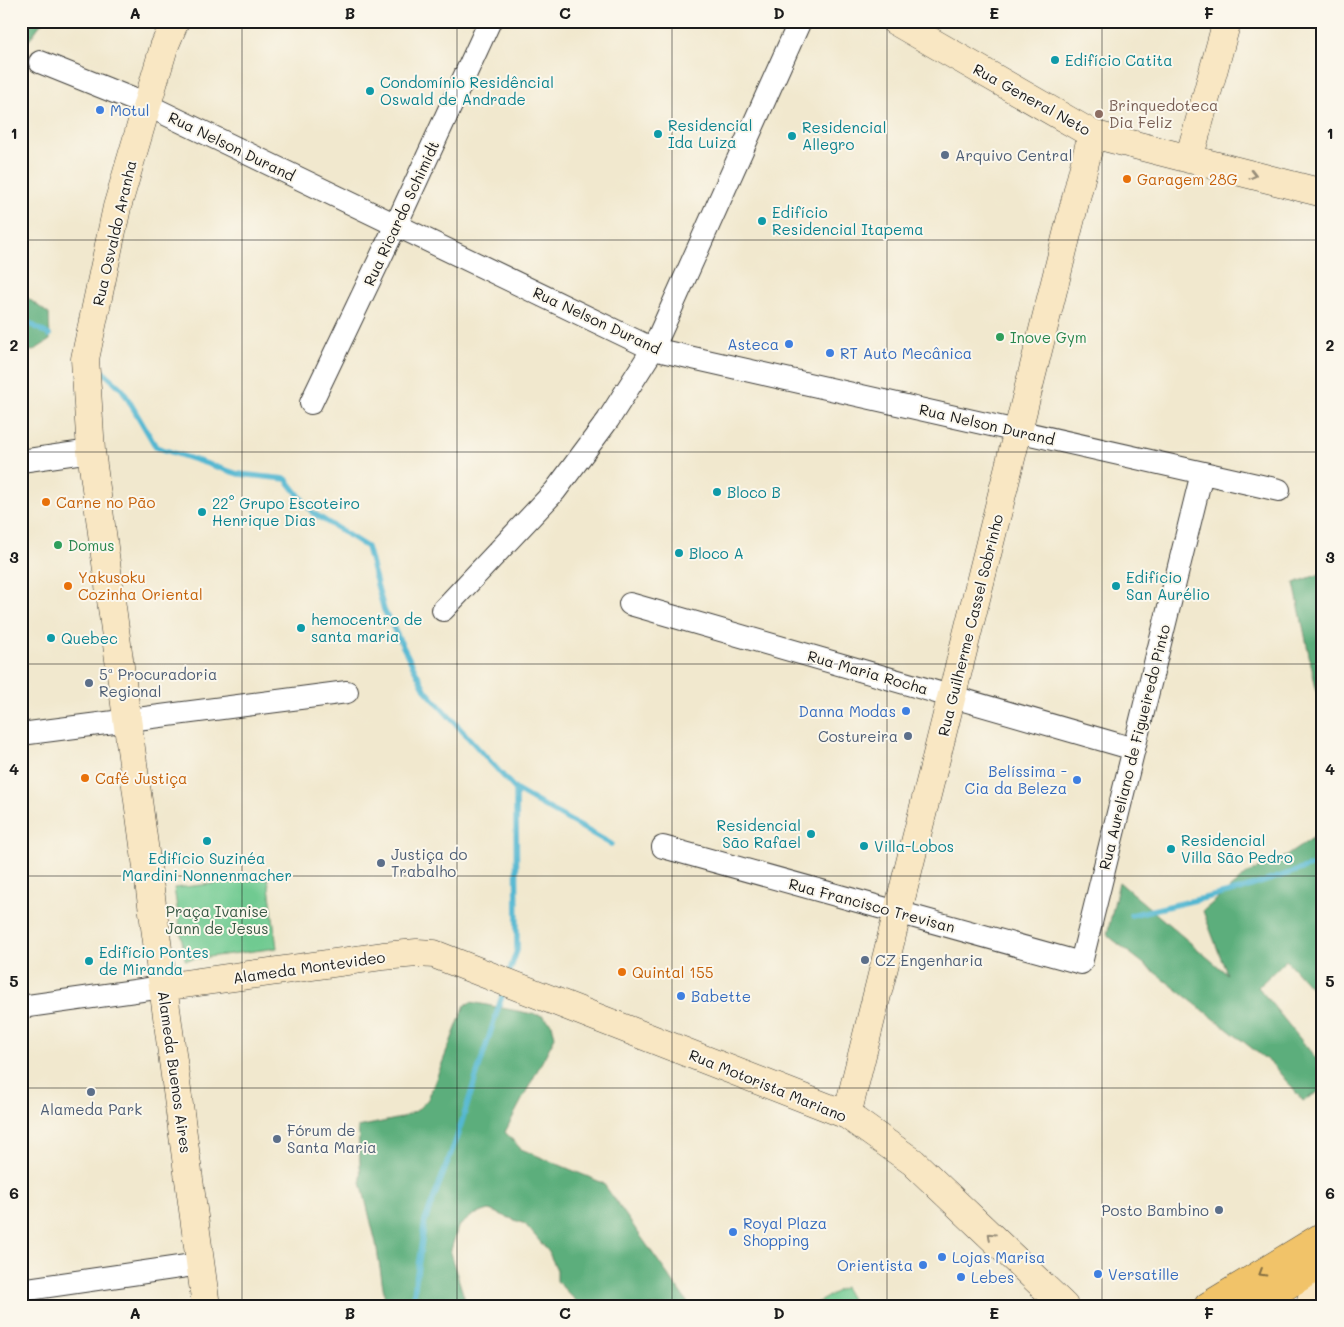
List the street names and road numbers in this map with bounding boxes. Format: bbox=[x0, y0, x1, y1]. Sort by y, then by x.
street label: Rua General Neto bbox=[970, 58, 1094, 140]
street label: Rua Nelson Durand bbox=[165, 107, 299, 185]
street label: Rua Ricardo Schimidt bbox=[359, 137, 443, 289]
street label: Rua Osvaldo Aranha bbox=[88, 158, 140, 308]
street label: Rua Nelson Durand bbox=[530, 282, 664, 358]
street label: Rua Nelson Durand bbox=[917, 399, 1057, 449]
street label: Rua Guilherme Cassel Sobrinho bbox=[933, 512, 1007, 738]
street label: Rua Aureliano de Figueiredo Pinto bbox=[1094, 622, 1174, 872]
street label: Rua Maria Rocha bbox=[805, 645, 931, 699]
street label: Rua Francisco Trevisan bbox=[787, 873, 957, 937]
street label: Alameda Montevideo bbox=[232, 946, 387, 988]
street label: Alameda Buenos Aires bbox=[154, 990, 196, 1154]
street label: Rua Motorista Mariano bbox=[686, 1044, 850, 1126]

